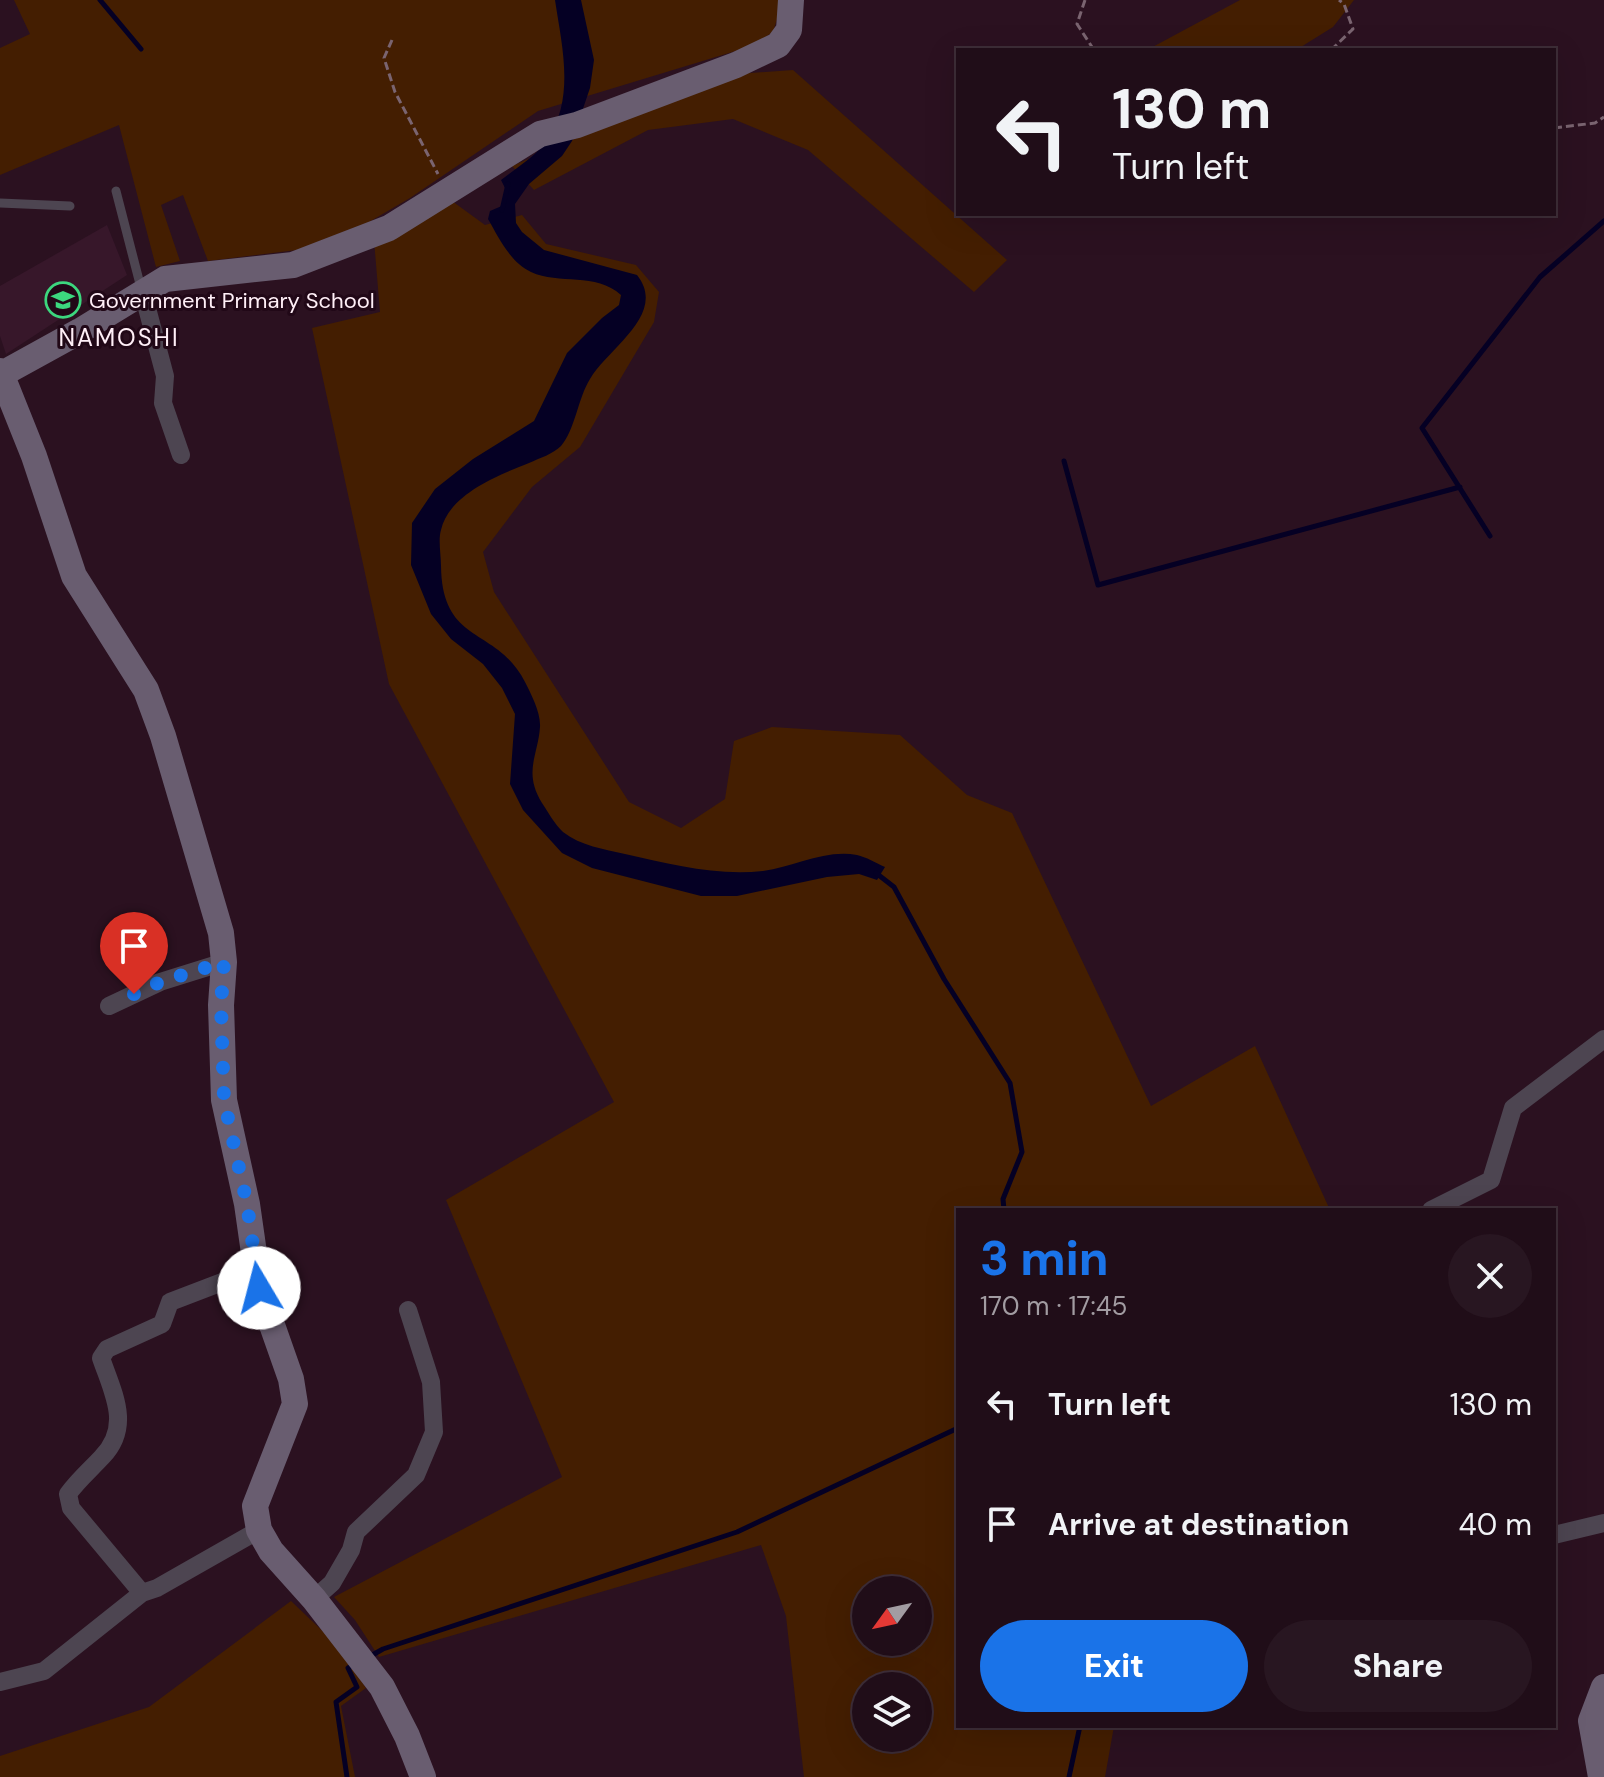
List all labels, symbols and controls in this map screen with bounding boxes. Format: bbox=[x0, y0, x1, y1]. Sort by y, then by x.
text: 130 m bbox=[1112, 72, 1271, 145]
icon: left bbox=[980, 80, 1084, 184]
text: Turn left bbox=[1112, 143, 1249, 190]
school or university icon: Government Primary School bbox=[44, 281, 82, 319]
place label: Government Primary School bbox=[89, 286, 375, 315]
district label: NAMOSHI bbox=[58, 322, 180, 353]
pin bbox=[100, 912, 168, 994]
icon: arrive bbox=[112, 924, 156, 968]
text: 3 min bbox=[980, 1227, 1109, 1290]
button: close bbox=[1448, 1234, 1532, 1318]
position arrow bbox=[217, 1246, 301, 1330]
text: 170 m · 17:45 bbox=[980, 1289, 1127, 1323]
icon: left bbox=[980, 1382, 1024, 1426]
text: Turn left bbox=[1048, 1385, 1171, 1424]
text: 130 m bbox=[1450, 1385, 1532, 1424]
icon: arrive bbox=[980, 1502, 1024, 1546]
text: Arrive at destination bbox=[1048, 1505, 1349, 1544]
text: 40 m bbox=[1459, 1505, 1532, 1544]
north arrow bbox=[852, 1576, 932, 1656]
map controls bbox=[852, 1576, 932, 1752]
button: Exit bbox=[980, 1620, 1248, 1712]
button: Share bbox=[1264, 1620, 1532, 1712]
button: layers bbox=[852, 1672, 932, 1752]

